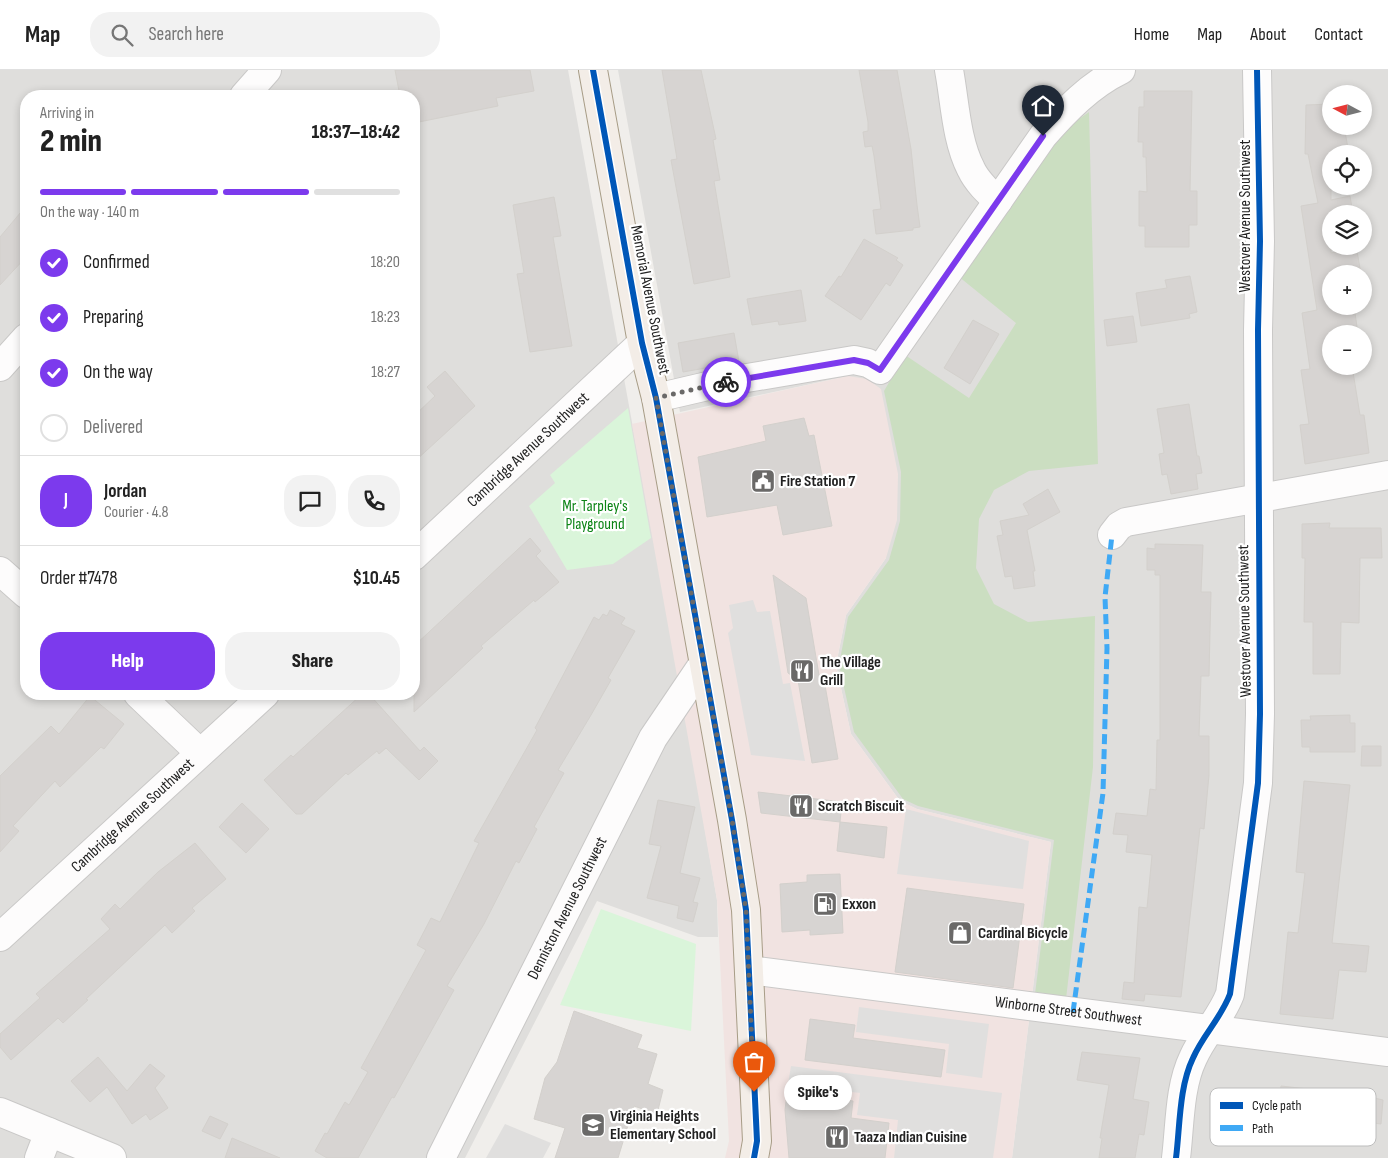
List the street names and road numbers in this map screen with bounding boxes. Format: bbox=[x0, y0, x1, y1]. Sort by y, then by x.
street label: Westover Avenue Southwest bbox=[1236, 140, 1255, 292]
street label: Memorial Avenue Southwest bbox=[626, 224, 674, 376]
street label: Cambridge Avenue Southwest bbox=[463, 388, 593, 511]
street label: Westover Avenue Southwest bbox=[1234, 544, 1256, 698]
street label: Cambridge Avenue Southwest bbox=[67, 754, 198, 876]
street label: Denniston Avenue Southwest bbox=[523, 833, 611, 983]
street label: Winborne Street Southwest bbox=[994, 992, 1143, 1030]

